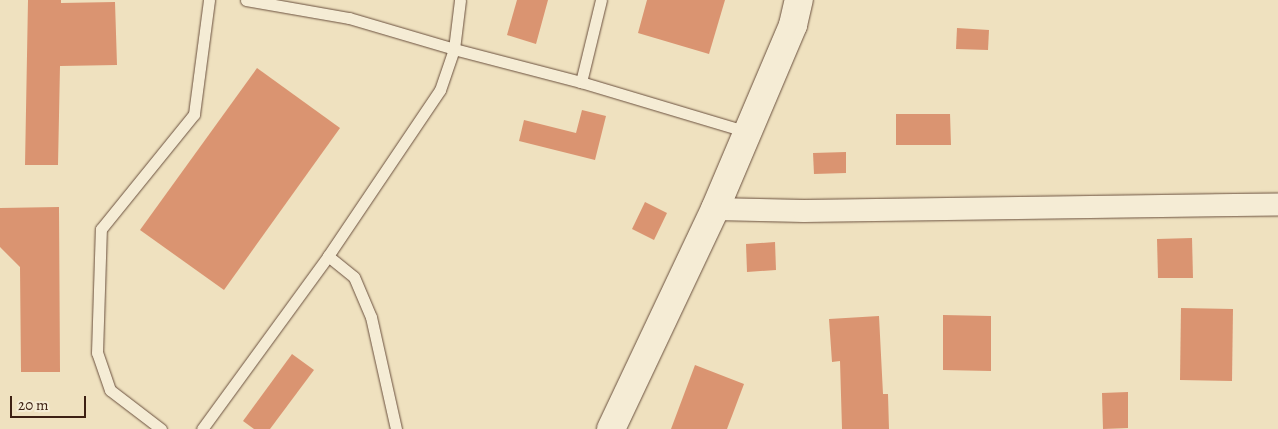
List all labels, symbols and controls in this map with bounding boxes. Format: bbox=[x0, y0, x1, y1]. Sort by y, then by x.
scale bar bbox=[12, 386, 89, 418]
text: 20 m bbox=[18, 395, 49, 415]

